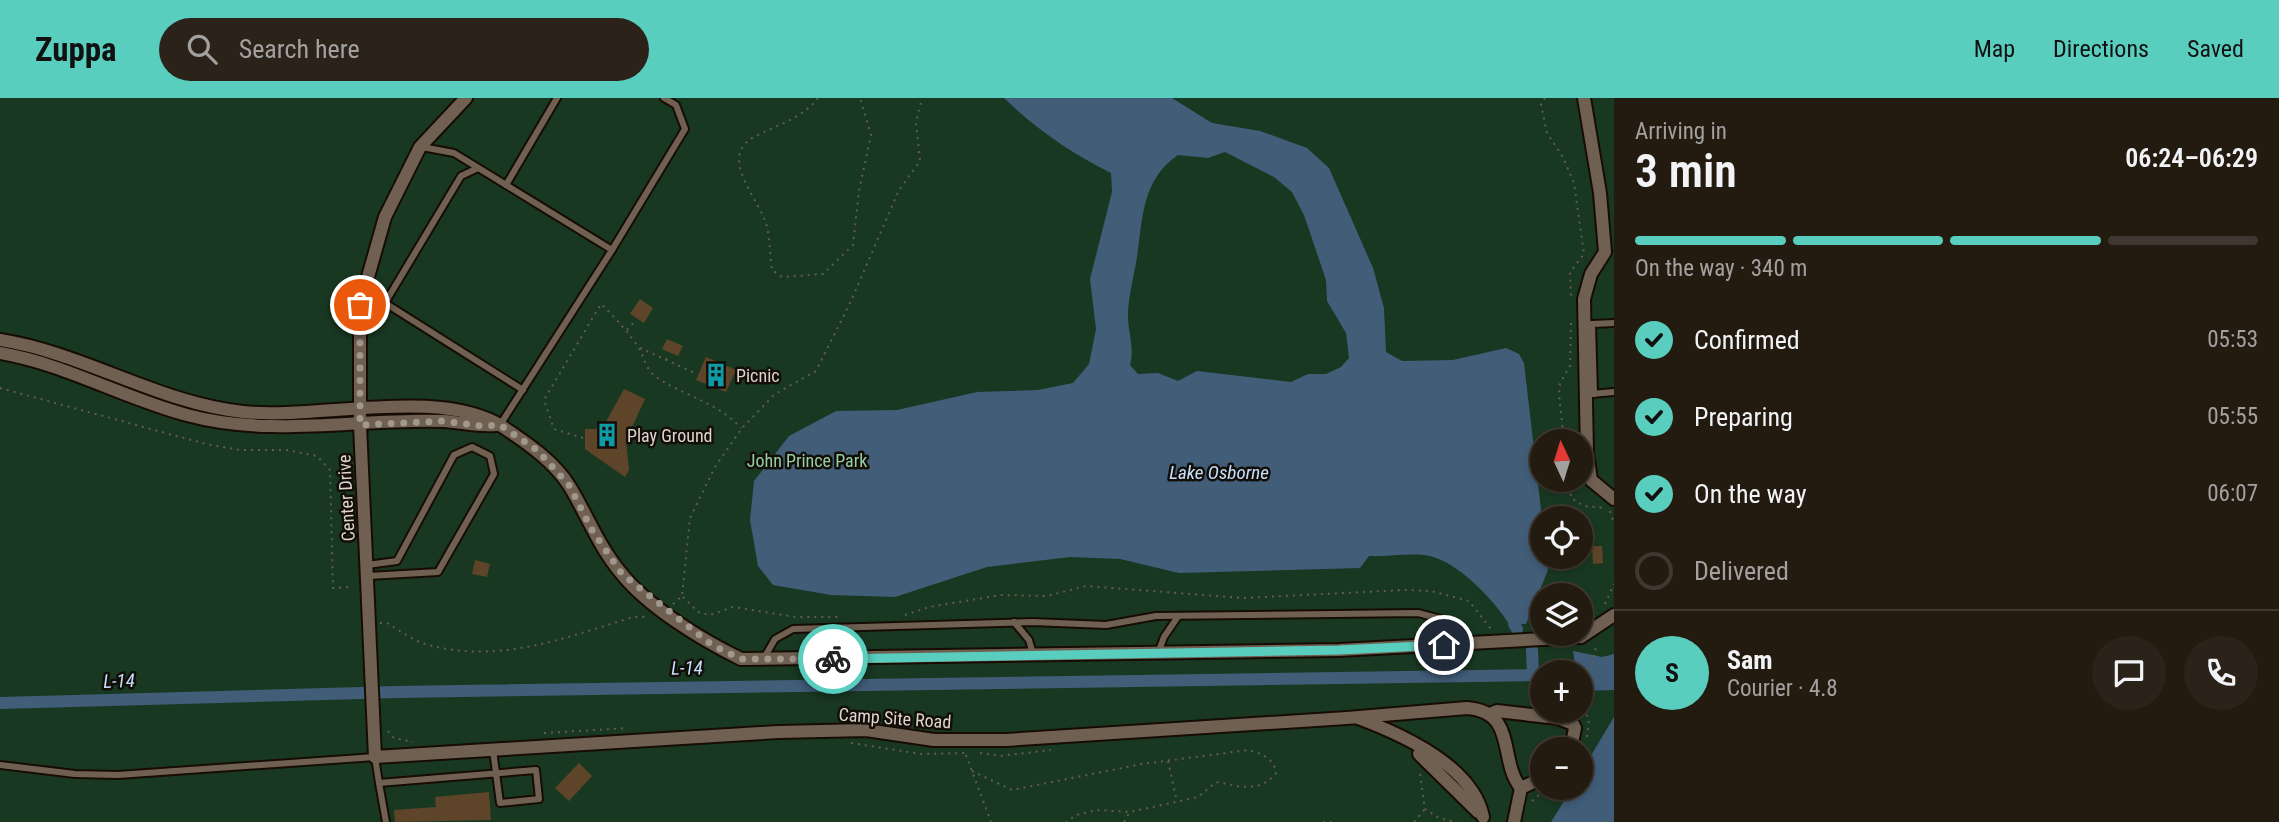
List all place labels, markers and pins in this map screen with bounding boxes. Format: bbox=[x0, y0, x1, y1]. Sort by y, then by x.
pin bbox=[330, 275, 390, 335]
building icon: Picnic bbox=[702, 361, 730, 389]
place label: Picnic bbox=[736, 365, 780, 386]
building icon: Play Ground bbox=[593, 421, 621, 449]
place label: Play Ground bbox=[627, 425, 713, 446]
pin bbox=[1414, 615, 1474, 675]

